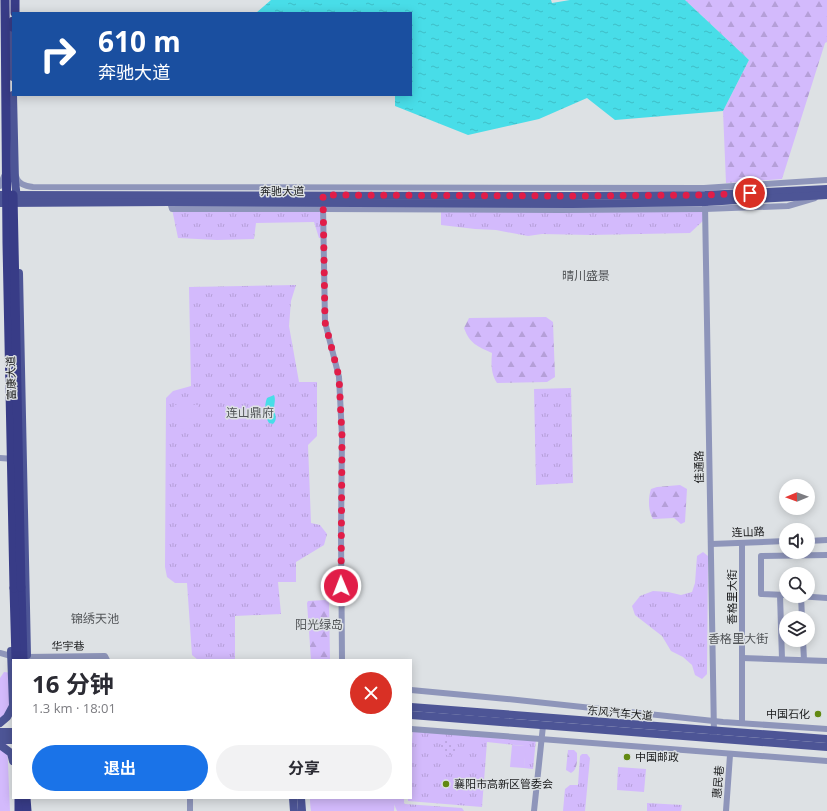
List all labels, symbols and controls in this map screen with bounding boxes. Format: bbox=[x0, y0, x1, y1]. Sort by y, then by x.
text: 610 m bbox=[98, 22, 181, 60]
icon: right bbox=[32, 28, 84, 80]
text: 奔驰大道 bbox=[98, 60, 170, 84]
pin bbox=[733, 176, 767, 210]
icon: arrive bbox=[739, 182, 761, 204]
street label: 奔驰大道 bbox=[260, 183, 304, 198]
district label: 晴川盛景 bbox=[562, 267, 610, 284]
street label: 富康大道 bbox=[3, 356, 18, 400]
district label: 连山鼎府 bbox=[226, 404, 274, 421]
street label: 佳通路 bbox=[691, 450, 706, 484]
north arrow bbox=[779, 479, 815, 515]
map controls bbox=[779, 479, 815, 647]
street label: 连山路 bbox=[731, 523, 765, 540]
button: sound bbox=[779, 523, 815, 559]
position arrow bbox=[320, 565, 362, 607]
button: search bbox=[779, 567, 815, 603]
street label: 香格里大街 bbox=[724, 570, 739, 625]
district label: 锦绣天池 bbox=[71, 610, 119, 627]
button: layers bbox=[779, 611, 815, 647]
district label: 阳光绿岛 bbox=[295, 616, 343, 633]
district label: 香格里大街 bbox=[708, 630, 768, 647]
street label: 华宇巷 bbox=[51, 638, 85, 653]
text: 16 分钟 bbox=[32, 667, 114, 700]
button: close bbox=[350, 672, 392, 714]
text: 1.3 km · 18:01 bbox=[32, 699, 116, 717]
street label: 东风汽车大道 bbox=[587, 702, 654, 723]
place label: 中国石化 bbox=[766, 706, 810, 721]
marker: 中国石化 bbox=[813, 709, 823, 719]
button: 退出 bbox=[32, 745, 208, 791]
button: 分享 bbox=[216, 745, 392, 791]
place label: 中国邮政 bbox=[635, 749, 679, 764]
marker: 中国邮政 bbox=[622, 752, 632, 762]
street label: 惠民巷 bbox=[709, 765, 726, 799]
place label: 襄阳市高新区管委会 bbox=[454, 776, 553, 791]
marker: 襄阳市高新区管委会 bbox=[441, 779, 451, 789]

